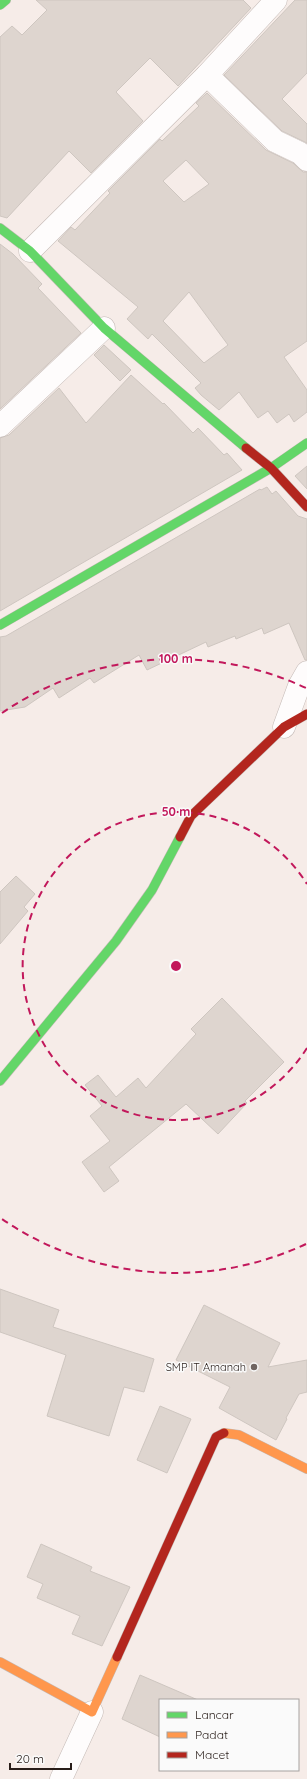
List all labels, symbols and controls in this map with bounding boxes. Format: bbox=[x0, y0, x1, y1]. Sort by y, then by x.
text: 100 m bbox=[159, 651, 193, 666]
text: 50 m bbox=[162, 804, 190, 819]
centre of rings bbox=[169, 959, 183, 973]
place label: SMP IT Amanah bbox=[166, 1360, 246, 1374]
marker: SMP IT Amanah bbox=[249, 1362, 259, 1372]
legend bbox=[159, 1699, 299, 1771]
text: Lancar bbox=[195, 1707, 234, 1722]
text: Padat bbox=[195, 1727, 228, 1742]
scale bar bbox=[10, 1745, 71, 1771]
text: Macet bbox=[195, 1747, 229, 1762]
text: 20 m bbox=[16, 1751, 44, 1766]

